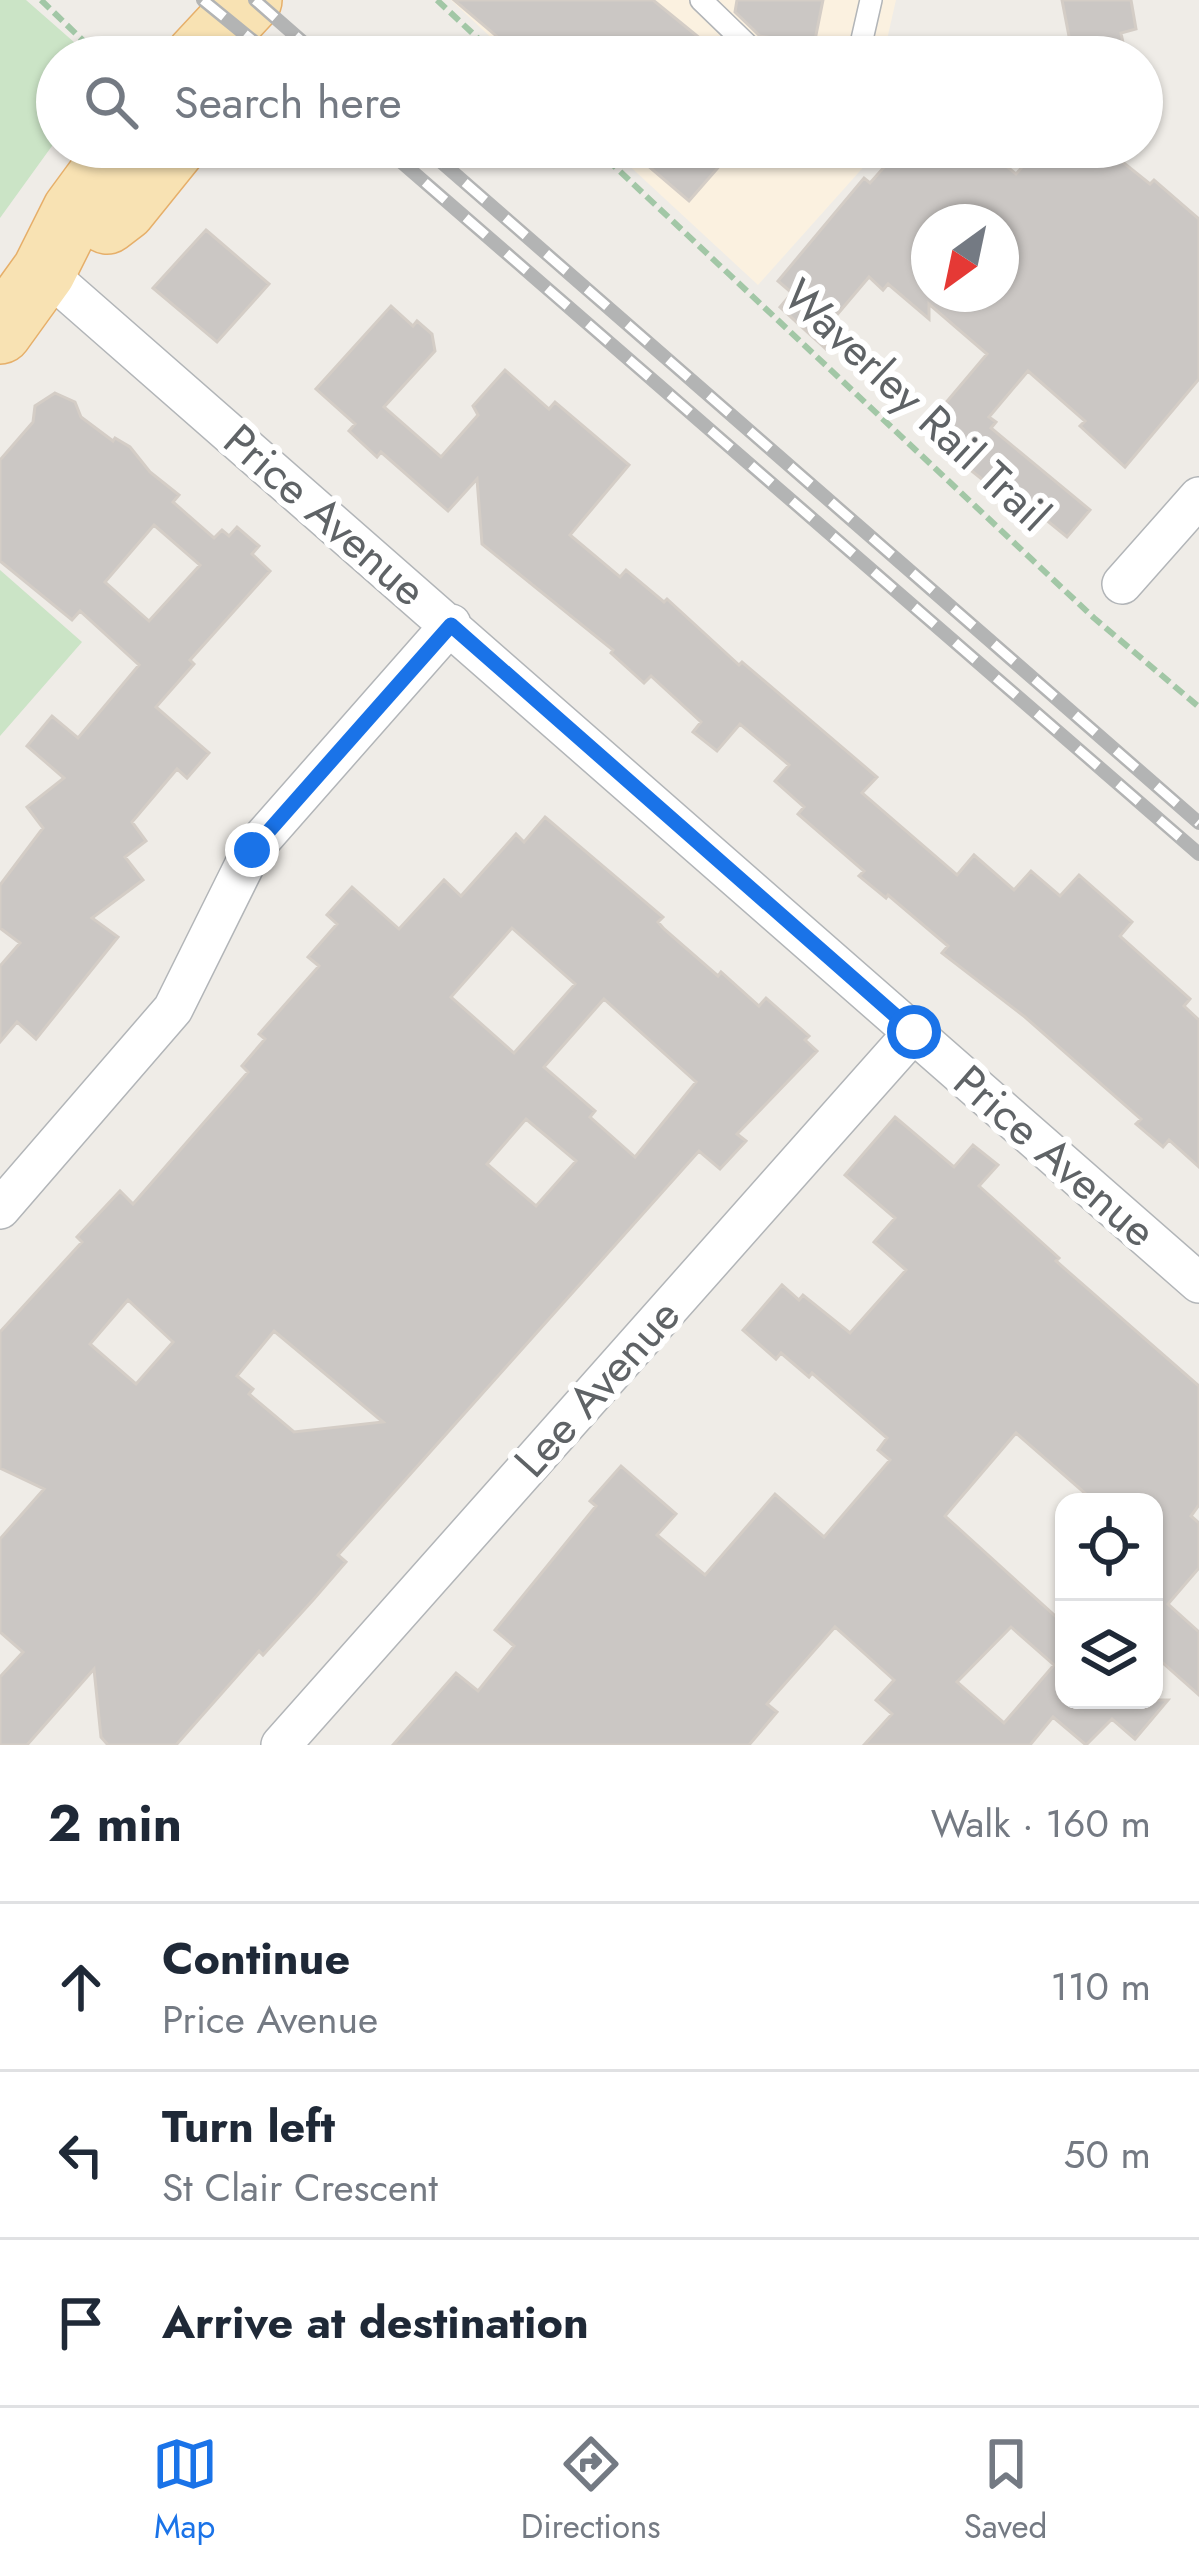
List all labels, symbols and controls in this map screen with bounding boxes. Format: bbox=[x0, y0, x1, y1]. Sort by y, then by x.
search box bbox=[36, 36, 1163, 168]
icon: search bbox=[78, 69, 144, 135]
text: Search here bbox=[174, 70, 402, 135]
north arrow bbox=[911, 204, 1019, 312]
street label: Waverley Rail Trail bbox=[769, 264, 1065, 546]
street label: Price Avenue bbox=[210, 409, 440, 621]
route end bbox=[225, 823, 279, 877]
route start bbox=[887, 1005, 941, 1059]
street label: Price Avenue bbox=[940, 1050, 1170, 1262]
street label: Lee Avenue bbox=[499, 1284, 695, 1492]
map controls bbox=[1055, 1493, 1163, 1709]
button: locate bbox=[1055, 1493, 1163, 1601]
button: layers bbox=[1055, 1601, 1163, 1709]
text: 2 min bbox=[48, 1786, 182, 1860]
text: Walk · 160 m bbox=[931, 1795, 1151, 1852]
text: Continue bbox=[162, 1926, 350, 1991]
icon: ahead bbox=[48, 1954, 114, 2020]
text: 110 m bbox=[1050, 1958, 1151, 2015]
text: Price Avenue bbox=[162, 1991, 378, 2048]
text: Turn left bbox=[162, 2094, 335, 2159]
icon: left bbox=[48, 2122, 114, 2188]
text: 50 m bbox=[1063, 2126, 1151, 2183]
text: St Clair Crescent bbox=[162, 2159, 438, 2216]
icon: arrive bbox=[48, 2290, 114, 2356]
text: Arrive at destination bbox=[162, 2290, 589, 2355]
tab: Map bbox=[152, 2431, 218, 2550]
tab: Directions bbox=[521, 2431, 661, 2550]
tab: Saved bbox=[964, 2431, 1047, 2550]

